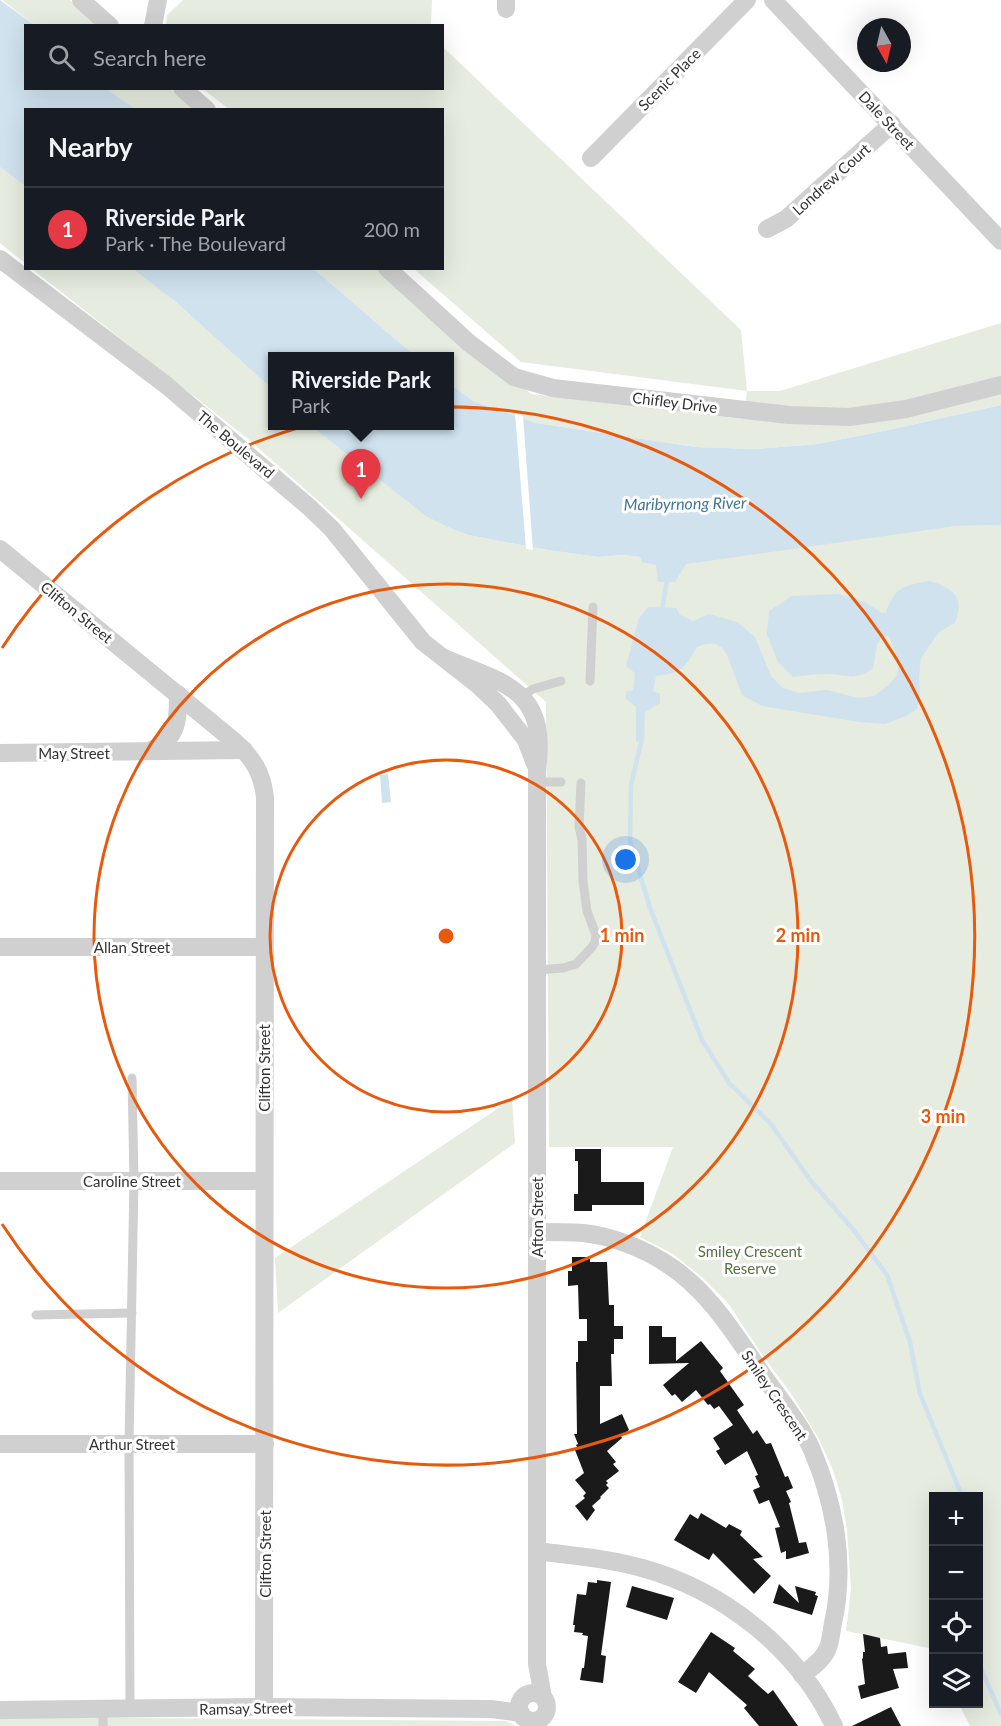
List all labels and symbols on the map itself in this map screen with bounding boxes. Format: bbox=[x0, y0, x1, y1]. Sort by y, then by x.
north arrow bbox=[857, 18, 911, 72]
street label: Scenic Place bbox=[634, 44, 704, 114]
street label: Dale Street bbox=[855, 87, 919, 153]
street label: Londrew Court bbox=[788, 139, 874, 219]
street label: Chifley Drive bbox=[631, 388, 719, 416]
street label: The Boulevard bbox=[194, 407, 278, 481]
pin: 1 bbox=[342, 450, 380, 499]
water label: Maribyrnong River bbox=[624, 492, 747, 514]
street label: Clifton Street bbox=[37, 577, 117, 647]
street label: May Street bbox=[38, 744, 110, 762]
your location bbox=[611, 845, 640, 874]
text: 1 min bbox=[600, 924, 644, 946]
text: 2 min bbox=[776, 924, 820, 946]
centre of rings bbox=[436, 926, 456, 946]
street label: Allan Street bbox=[94, 938, 171, 956]
street label: Clifton Street bbox=[255, 1024, 273, 1112]
text: 3 min bbox=[921, 1105, 965, 1127]
street label: Caroline Street bbox=[83, 1172, 182, 1190]
street label: Afton Street bbox=[528, 1176, 546, 1257]
park label: Smiley Crescent Reserve bbox=[698, 1242, 803, 1277]
street label: Smiley Crescent bbox=[738, 1347, 812, 1444]
street label: Arthur Street bbox=[89, 1435, 176, 1453]
street label: Clifton Street bbox=[256, 1510, 274, 1598]
street label: Ramsay Street bbox=[199, 1698, 294, 1718]

